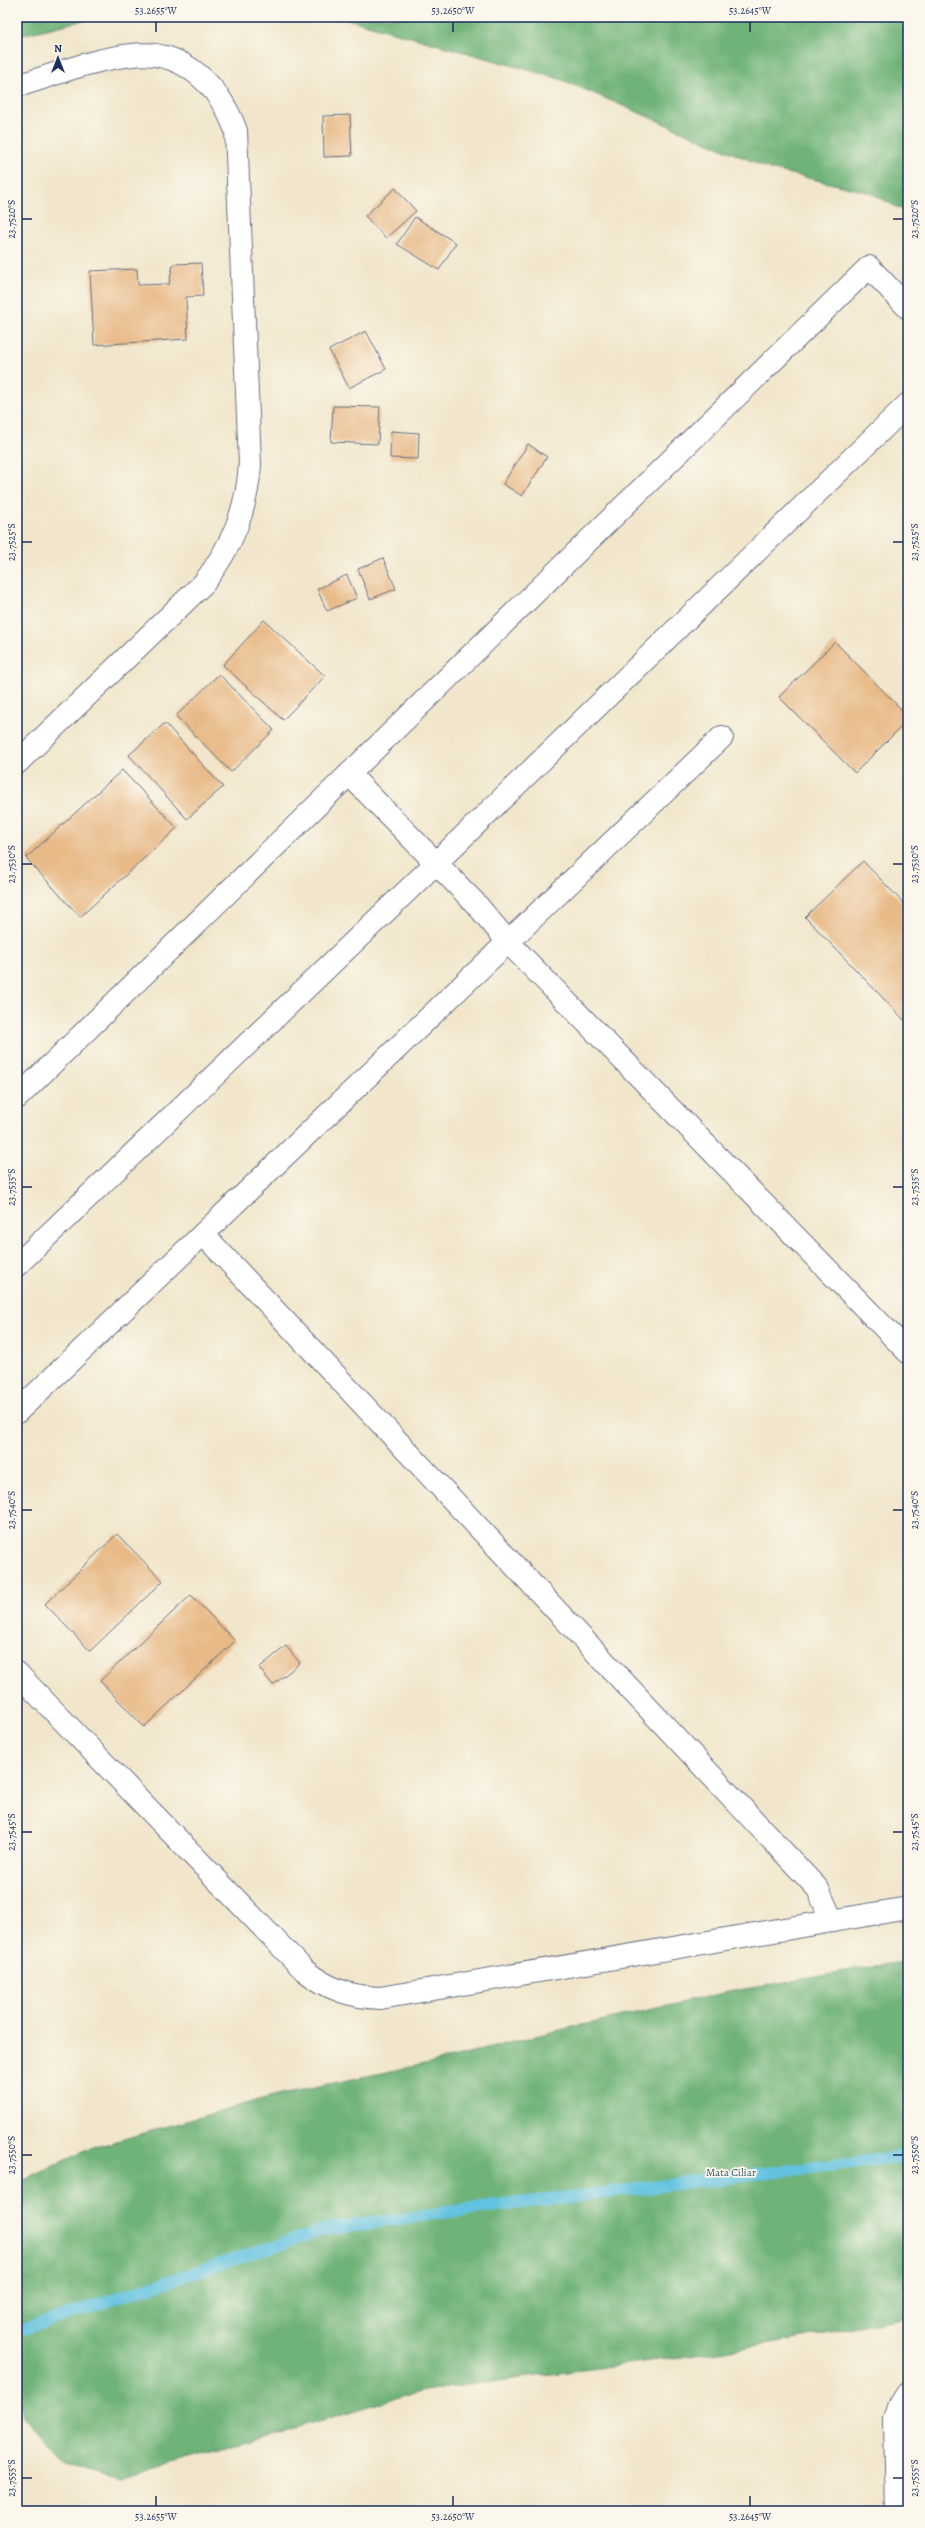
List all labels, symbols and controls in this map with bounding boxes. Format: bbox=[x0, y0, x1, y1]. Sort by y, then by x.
text: 53.2655°W bbox=[135, 4, 178, 17]
text: 53.2650°W bbox=[432, 4, 475, 17]
text: 53.2645°W bbox=[729, 4, 772, 17]
north arrow bbox=[38, 38, 78, 78]
text: N bbox=[54, 41, 62, 56]
text: 23.7520°S bbox=[5, 200, 18, 238]
text: 23.7520°S bbox=[908, 200, 921, 238]
text: 23.7525°S bbox=[5, 523, 18, 561]
text: 23.7525°S bbox=[908, 523, 921, 561]
text: 23.7530°S bbox=[5, 845, 18, 883]
text: 23.7530°S bbox=[908, 845, 921, 883]
text: 23.7535°S bbox=[5, 1168, 18, 1206]
text: 23.7535°S bbox=[908, 1168, 921, 1206]
text: 23.7540°S bbox=[5, 1491, 18, 1529]
text: 23.7540°S bbox=[908, 1491, 921, 1529]
text: 23.7545°S bbox=[5, 1813, 18, 1851]
text: 23.7545°S bbox=[908, 1813, 921, 1851]
text: 23.7550°S bbox=[5, 2136, 18, 2174]
text: 23.7550°S bbox=[908, 2136, 921, 2174]
park label: Mata Ciliar bbox=[706, 2165, 756, 2180]
text: 23.7555°S bbox=[5, 2459, 18, 2497]
text: 23.7555°S bbox=[908, 2459, 921, 2497]
text: 53.2655°W bbox=[135, 2510, 178, 2523]
text: 53.2650°W bbox=[432, 2510, 475, 2523]
text: 53.2645°W bbox=[729, 2510, 772, 2523]

